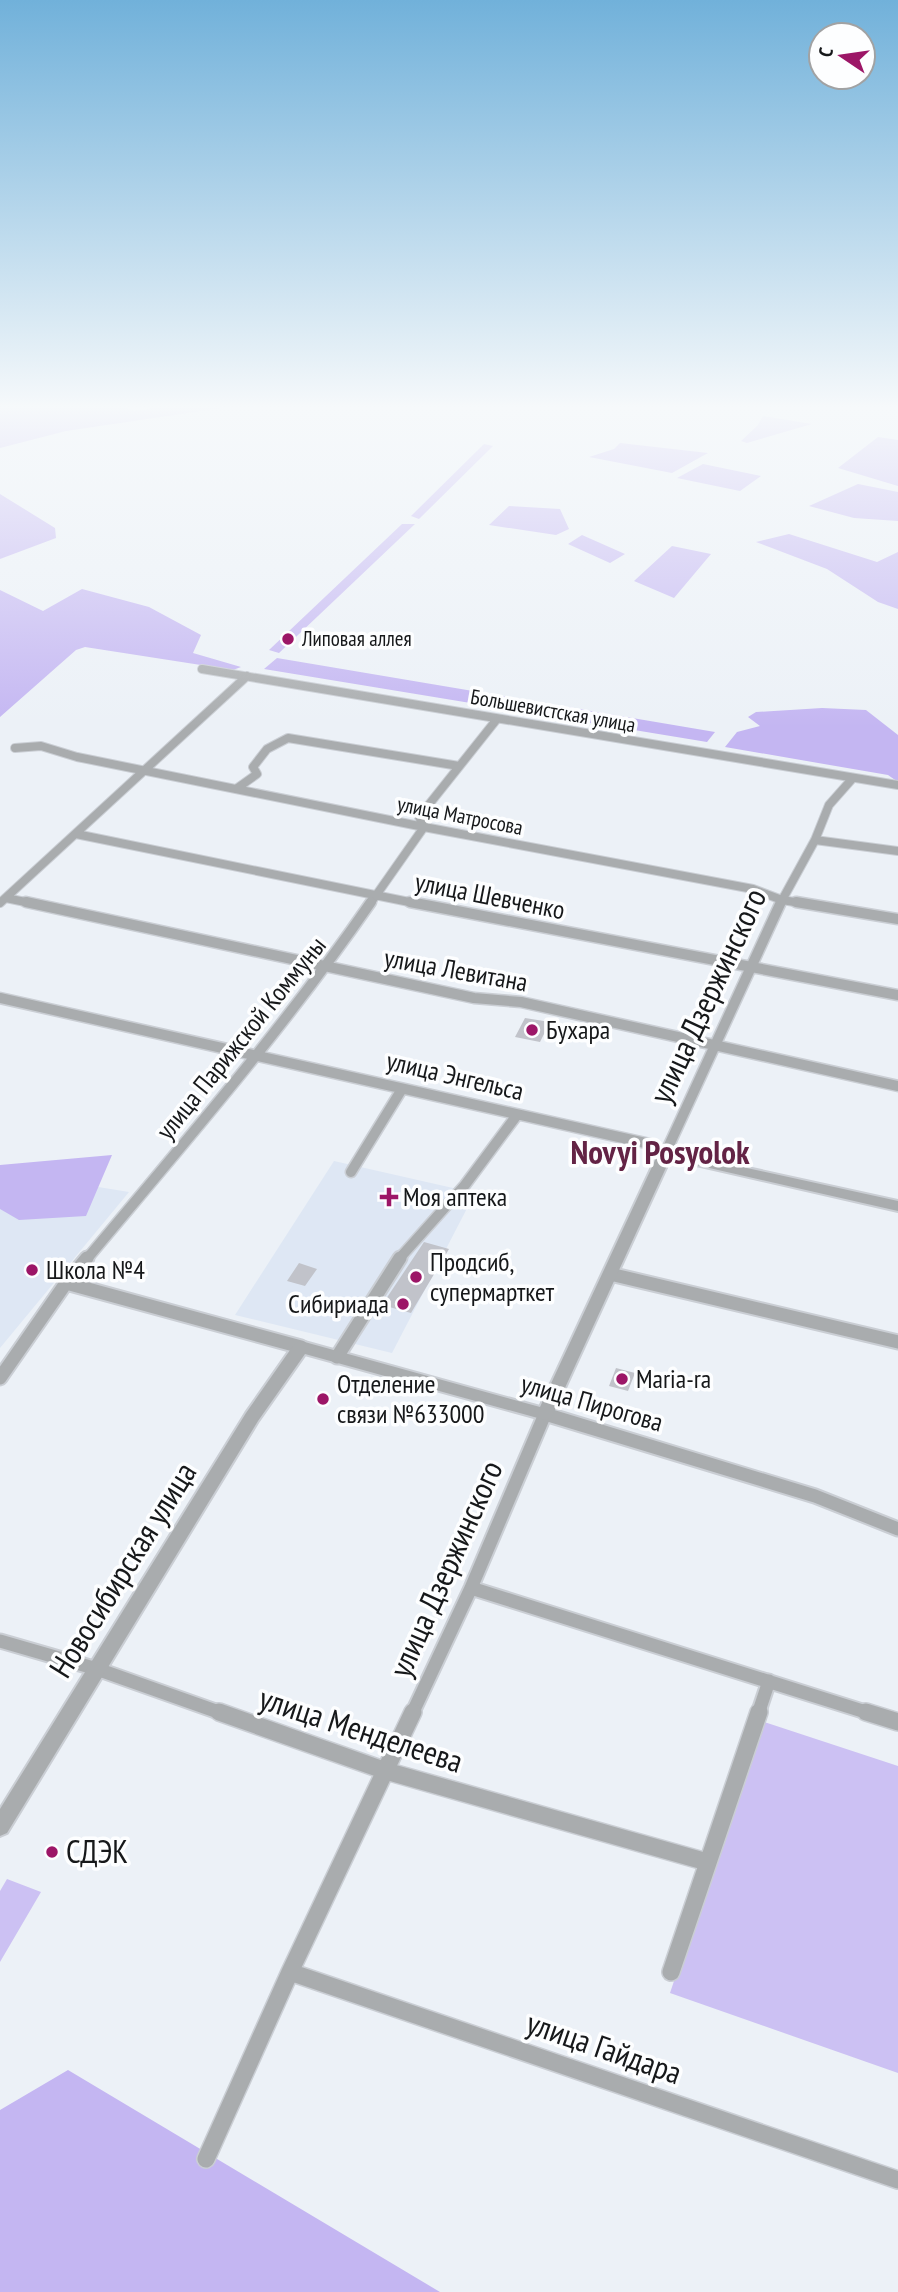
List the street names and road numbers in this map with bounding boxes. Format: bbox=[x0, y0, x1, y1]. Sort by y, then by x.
street label: Большевистская улица bbox=[469, 683, 638, 738]
street label: улица Матросова bbox=[395, 790, 525, 841]
street label: улица Шевченко bbox=[413, 865, 568, 926]
street label: улица Дзержинского bbox=[639, 881, 775, 1110]
street label: улица Парижской Коммуны bbox=[149, 930, 333, 1146]
street label: улица Левитана bbox=[382, 941, 530, 998]
street label: улица Энгельса bbox=[383, 1044, 527, 1107]
street label: улица Пирогова bbox=[517, 1367, 667, 1438]
street label: Новосибирская улица bbox=[39, 1454, 205, 1685]
street label: улица Дзержинского bbox=[379, 1454, 512, 1683]
street label: улица Менделеева bbox=[254, 1676, 468, 1782]
street label: улица Гайдара bbox=[521, 2001, 687, 2093]

